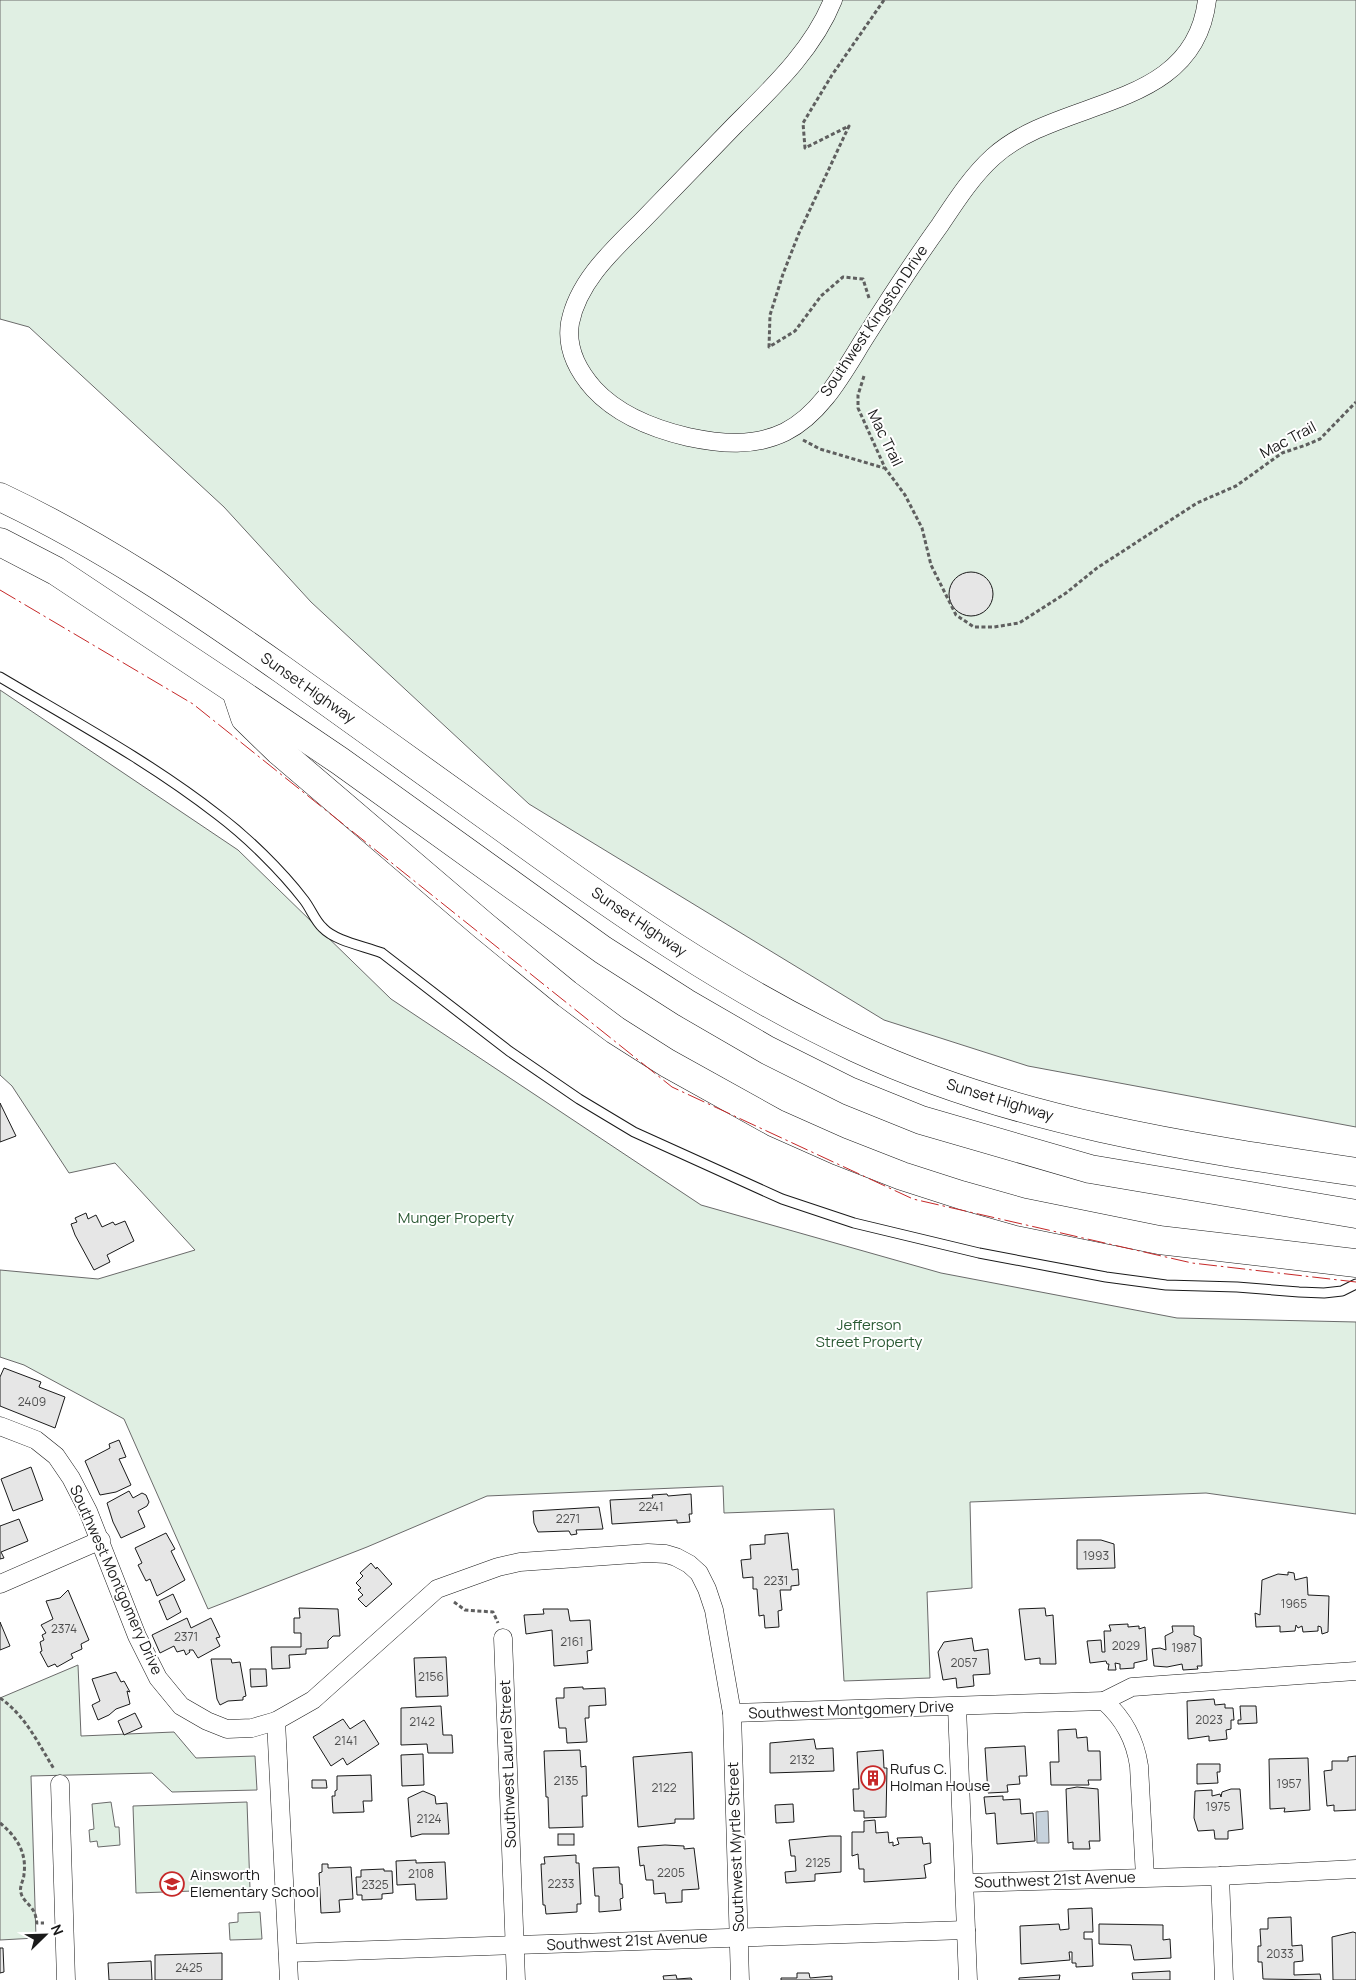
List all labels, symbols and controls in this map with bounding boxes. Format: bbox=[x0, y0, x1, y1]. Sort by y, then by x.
street label: Southwest Kingston Drive bbox=[815, 241, 932, 401]
street label: Mac Trail bbox=[863, 406, 908, 470]
street label: Mac Trail bbox=[1256, 416, 1320, 463]
street label: Sunset Highway bbox=[257, 647, 360, 728]
street label: Sunset Highway bbox=[587, 882, 691, 961]
street label: Sunset Highway bbox=[944, 1073, 1056, 1126]
park label: Munger Property bbox=[398, 1207, 514, 1228]
park label: Jefferson Street Property bbox=[816, 1314, 923, 1352]
house number: 2409 bbox=[18, 1393, 46, 1410]
street label: Southwest Montgomery Drive bbox=[65, 1482, 168, 1678]
house number: 2241 bbox=[638, 1498, 664, 1515]
house number: 2271 bbox=[556, 1510, 580, 1527]
house number: 1993 bbox=[1083, 1547, 1109, 1564]
house number: 2231 bbox=[764, 1572, 789, 1589]
house number: 1965 bbox=[1281, 1595, 1307, 1612]
house number: 2374 bbox=[51, 1620, 77, 1637]
house number: 2371 bbox=[174, 1628, 198, 1645]
house number: 2161 bbox=[560, 1633, 584, 1650]
house number: 2029 bbox=[1112, 1637, 1140, 1654]
house number: 1987 bbox=[1171, 1639, 1197, 1656]
house number: 2057 bbox=[950, 1654, 978, 1671]
house number: 2156 bbox=[418, 1668, 444, 1685]
street label: Southwest Laurel Street bbox=[494, 1680, 521, 1848]
street label: Southwest Montgomery Drive bbox=[748, 1695, 954, 1724]
house number: 2023 bbox=[1195, 1711, 1223, 1728]
house number: 2142 bbox=[409, 1713, 435, 1730]
house number: 2141 bbox=[334, 1732, 358, 1749]
house number: 2132 bbox=[790, 1751, 815, 1768]
place label: Rufus C. Holman House bbox=[890, 1758, 991, 1796]
street label: Southwest Myrtle Street bbox=[722, 1762, 749, 1932]
building icon: Rufus C. Holman House bbox=[860, 1765, 886, 1791]
house number: 2135 bbox=[553, 1772, 579, 1789]
house number: 1957 bbox=[1276, 1775, 1302, 1792]
house number: 2122 bbox=[651, 1779, 677, 1796]
house number: 1975 bbox=[1206, 1798, 1231, 1815]
house number: 2124 bbox=[416, 1810, 442, 1827]
house number: 2125 bbox=[805, 1854, 831, 1871]
place label: Ainsworth Elementary School bbox=[190, 1864, 319, 1902]
house number: 2205 bbox=[657, 1864, 685, 1881]
house number: 2108 bbox=[408, 1865, 434, 1882]
street label: Southwest 21st Avenue bbox=[974, 1866, 1136, 1893]
school or university icon: Ainsworth Elementary School bbox=[159, 1871, 185, 1897]
house number: 2233 bbox=[548, 1875, 574, 1892]
house number: 2325 bbox=[361, 1876, 389, 1893]
north arrow bbox=[20, 1910, 70, 1960]
text: N bbox=[47, 1921, 68, 1938]
street label: Southwest 21st Avenue bbox=[546, 1926, 708, 1955]
house number: 2033 bbox=[1266, 1945, 1294, 1962]
house number: 2425 bbox=[175, 1959, 203, 1976]

